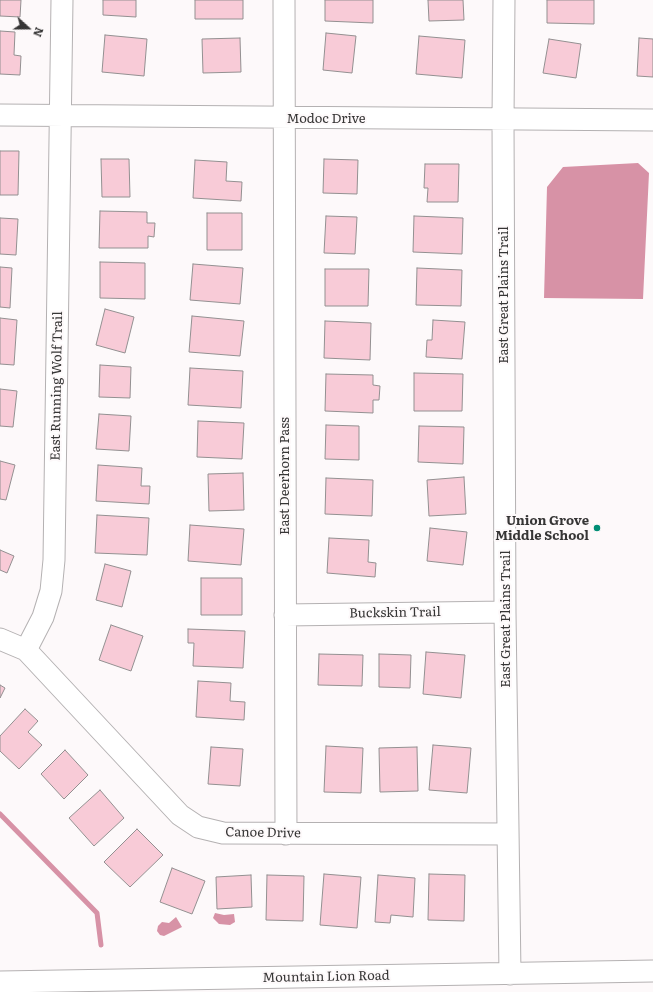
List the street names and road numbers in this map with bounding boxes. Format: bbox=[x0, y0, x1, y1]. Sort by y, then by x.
street label: Modoc Drive bbox=[286, 111, 366, 127]
street label: East Great Plains Trail bbox=[496, 226, 512, 364]
street label: East Running Wolf Trail bbox=[48, 311, 66, 461]
street label: East Deerhorn Pass bbox=[277, 417, 293, 535]
street label: East Great Plains Trail bbox=[498, 550, 514, 688]
street label: Buckskin Trail bbox=[349, 604, 441, 622]
street label: Canoe Drive bbox=[225, 825, 301, 841]
street label: Mountain Lion Road bbox=[262, 968, 390, 986]

